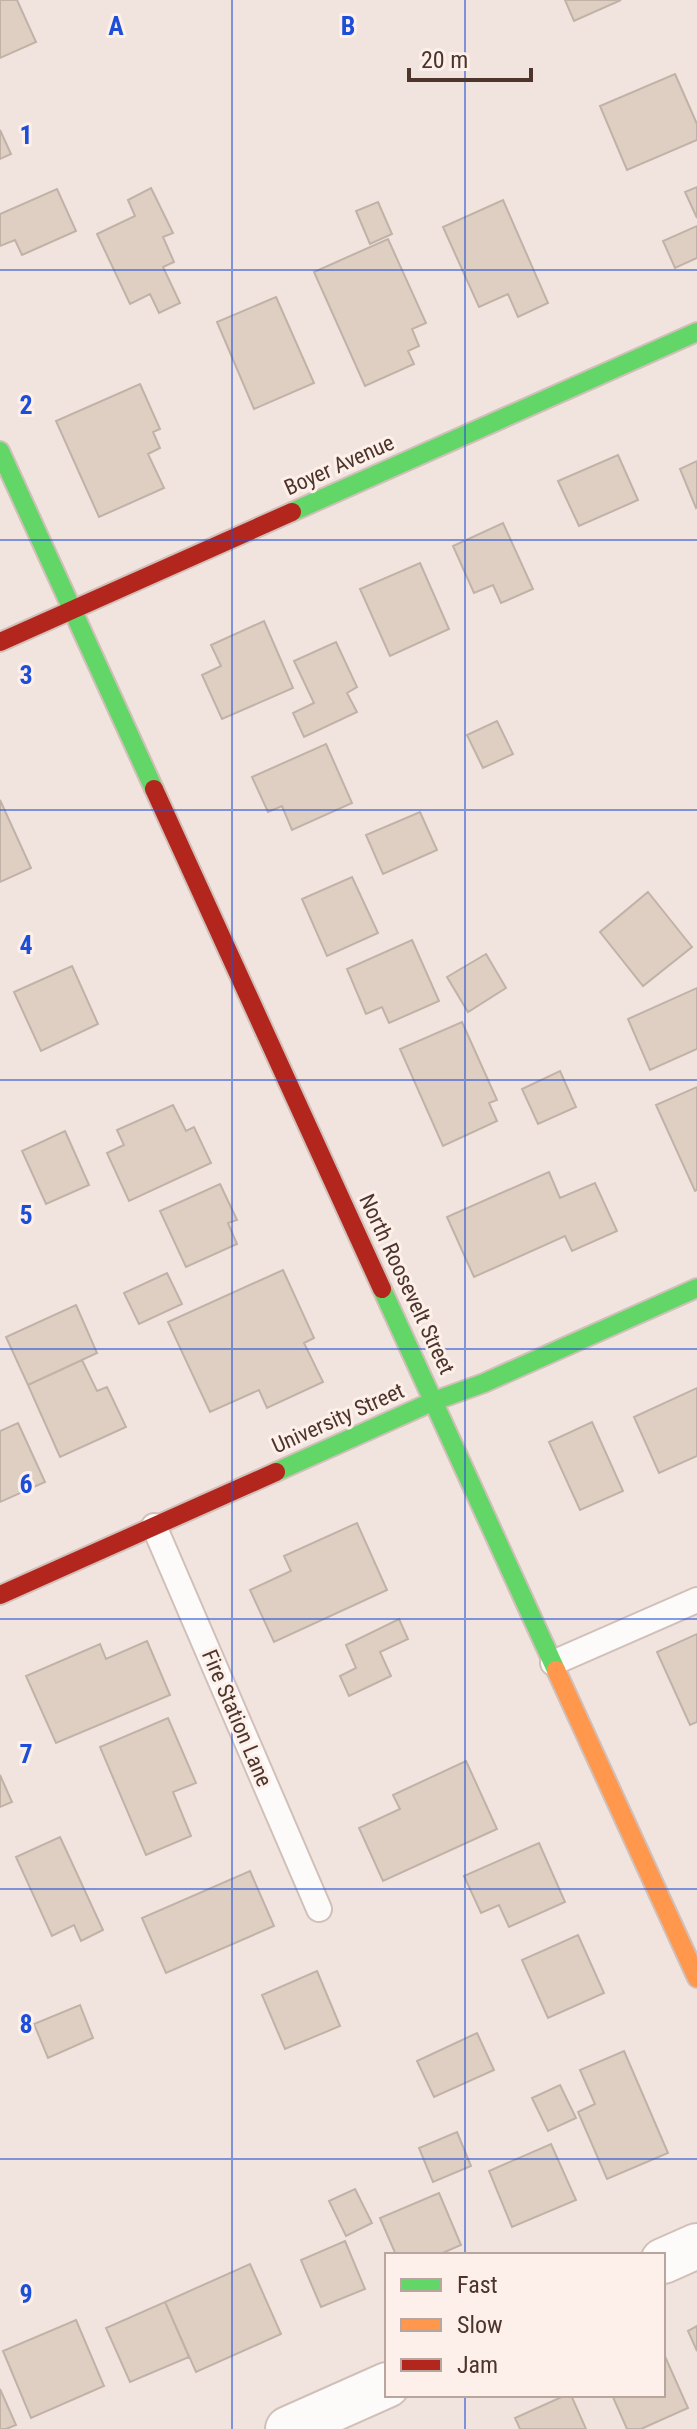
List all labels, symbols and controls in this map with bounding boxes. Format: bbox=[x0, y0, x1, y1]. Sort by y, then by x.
text: A bbox=[108, 11, 124, 41]
text: B bbox=[341, 11, 355, 41]
scale bar bbox=[409, 32, 531, 82]
text: 20 m bbox=[421, 46, 468, 74]
text: 1 bbox=[19, 120, 33, 150]
text: 2 bbox=[19, 390, 33, 420]
street label: Boyer Avenue bbox=[280, 430, 398, 500]
text: 3 bbox=[19, 660, 33, 690]
text: 4 bbox=[19, 930, 33, 960]
street label: North Roosevelt Street bbox=[354, 1190, 460, 1378]
text: 5 bbox=[19, 1200, 33, 1230]
street label: University Street bbox=[268, 1378, 408, 1458]
text: 6 bbox=[19, 1469, 33, 1499]
street label: Fire Station Lane bbox=[197, 1646, 277, 1790]
text: 7 bbox=[19, 1739, 33, 1769]
text: 8 bbox=[19, 2009, 33, 2039]
legend bbox=[385, 2253, 665, 2397]
text: Fast bbox=[457, 2271, 498, 2299]
text: 9 bbox=[19, 2279, 33, 2309]
text: Slow bbox=[457, 2311, 503, 2339]
text: Jam bbox=[457, 2351, 498, 2379]

